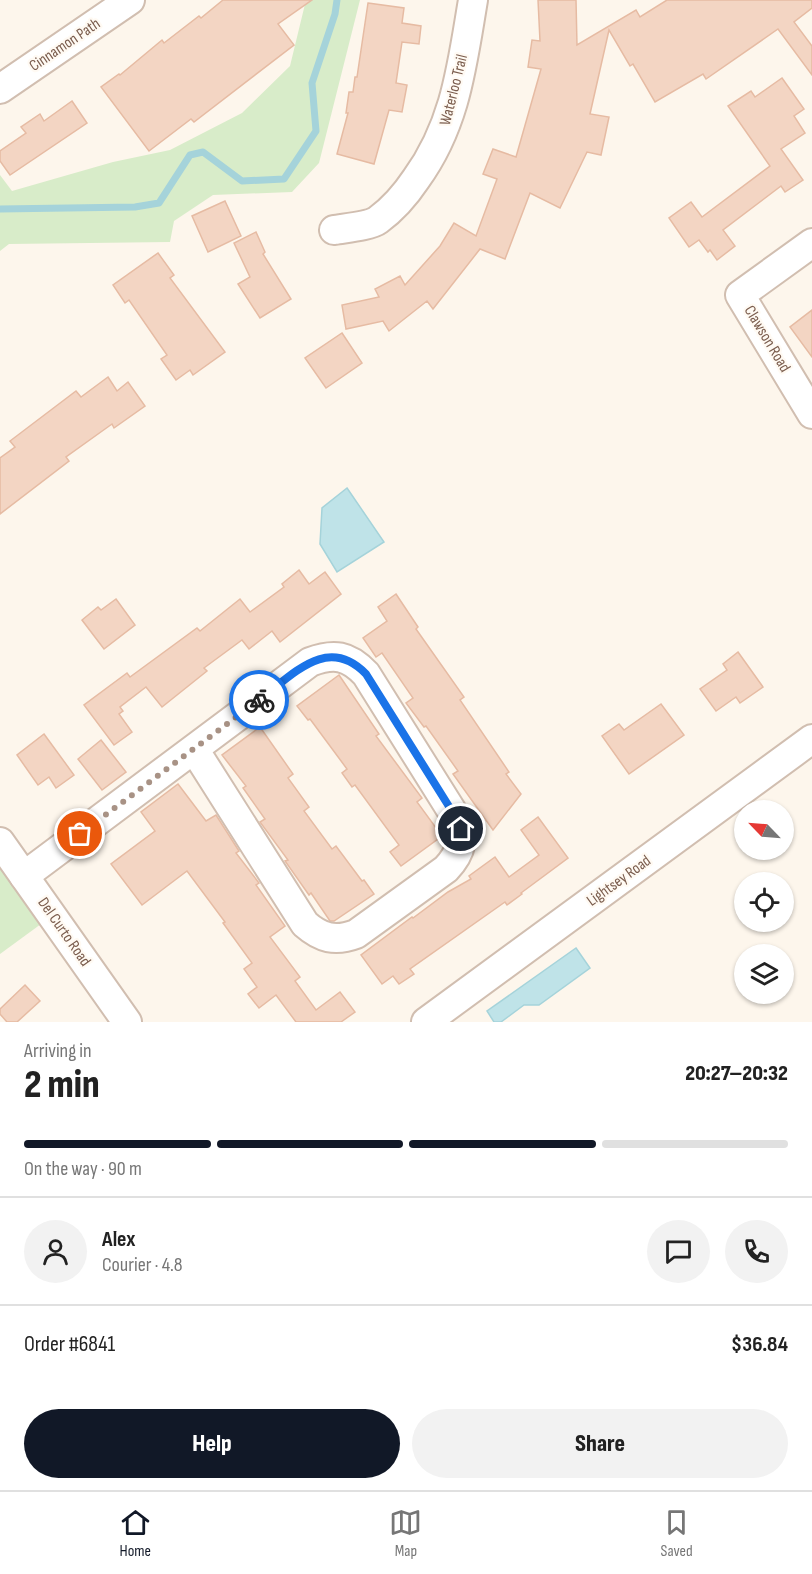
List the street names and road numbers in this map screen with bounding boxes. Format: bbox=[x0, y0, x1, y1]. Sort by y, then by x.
street label: Cinnamon Path bbox=[26, 14, 104, 76]
street label: Waterloo Trail bbox=[436, 53, 472, 127]
street label: Clawson Road bbox=[740, 302, 794, 376]
street label: Lightsey Road bbox=[583, 851, 655, 911]
street label: Del Curto Road bbox=[33, 894, 95, 970]

